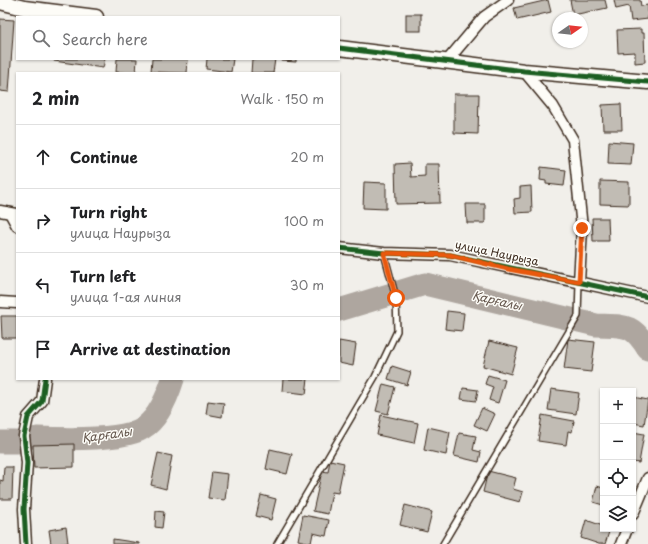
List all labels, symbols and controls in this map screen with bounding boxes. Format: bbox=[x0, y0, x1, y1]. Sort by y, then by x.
north arrow bbox=[552, 12, 588, 48]
search box bbox=[16, 16, 340, 60]
icon: search bbox=[30, 27, 52, 49]
text: Search here bbox=[62, 27, 148, 50]
text: 2 min bbox=[32, 85, 79, 111]
text: Walk · 150 m bbox=[240, 89, 324, 108]
text: Continue bbox=[70, 145, 138, 168]
icon: ahead bbox=[32, 146, 54, 168]
text: 20 m bbox=[290, 147, 324, 166]
text: Turn right bbox=[70, 200, 147, 223]
icon: right bbox=[32, 210, 54, 232]
text: 100 m bbox=[284, 211, 324, 230]
route end bbox=[573, 219, 591, 237]
text: улица Наурыза bbox=[70, 223, 171, 242]
street label: улица Наурыза bbox=[454, 235, 541, 270]
text: Turn left bbox=[70, 264, 136, 287]
icon: left bbox=[32, 274, 54, 296]
text: 30 m bbox=[290, 275, 324, 294]
water label: Қарғалы bbox=[471, 286, 525, 315]
text: улица 1-ая линия bbox=[70, 287, 181, 306]
route start bbox=[387, 289, 405, 307]
text: Arrive at destination bbox=[70, 337, 231, 360]
icon: arrive bbox=[32, 338, 54, 360]
map controls bbox=[600, 388, 636, 532]
button: + bbox=[600, 388, 636, 424]
water label: Қарғалы bbox=[81, 421, 134, 446]
button: − bbox=[600, 424, 636, 460]
button: locate bbox=[600, 460, 636, 496]
button: layers bbox=[600, 496, 636, 532]

